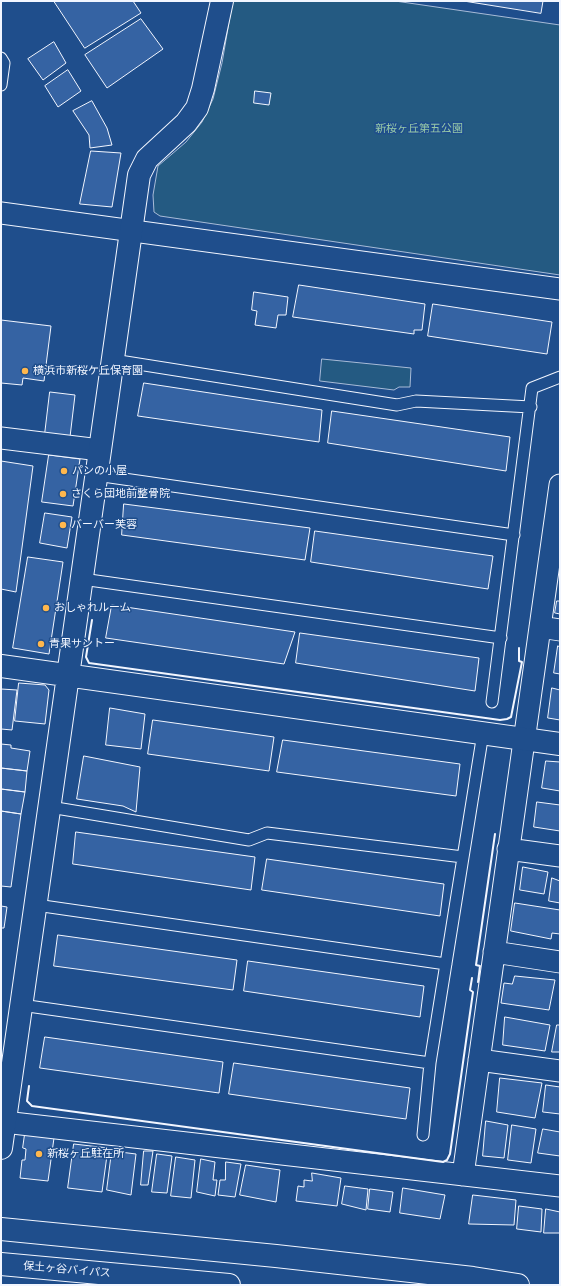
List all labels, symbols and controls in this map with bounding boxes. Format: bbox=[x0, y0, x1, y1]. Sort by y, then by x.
park label: 新桜ヶ丘第五公園 bbox=[375, 122, 463, 136]
place label: 横浜市新桜ケ丘保育園 bbox=[33, 364, 143, 378]
marker: 横浜市新桜ケ丘保育園 bbox=[20, 366, 30, 376]
place label: パンの小屋 bbox=[72, 464, 127, 478]
marker: パンの小屋 bbox=[59, 466, 69, 476]
place label: さくら団地前整骨院 bbox=[71, 487, 170, 501]
marker: さくら団地前整骨院 bbox=[58, 489, 68, 499]
place label: バーバー芙蓉 bbox=[71, 518, 137, 532]
marker: バーバー芙蓉 bbox=[58, 520, 68, 530]
place label: おしゃれルーム bbox=[54, 601, 131, 615]
marker: おしゃれルーム bbox=[41, 603, 51, 613]
place label: 青果サントー bbox=[49, 637, 115, 651]
marker: 青果サントー bbox=[36, 639, 46, 649]
place label: 新桜ヶ丘駐在所 bbox=[47, 1147, 124, 1161]
marker: 新桜ヶ丘駐在所 bbox=[34, 1149, 44, 1159]
street label: 保土ヶ谷バイパス bbox=[23, 1260, 111, 1280]

